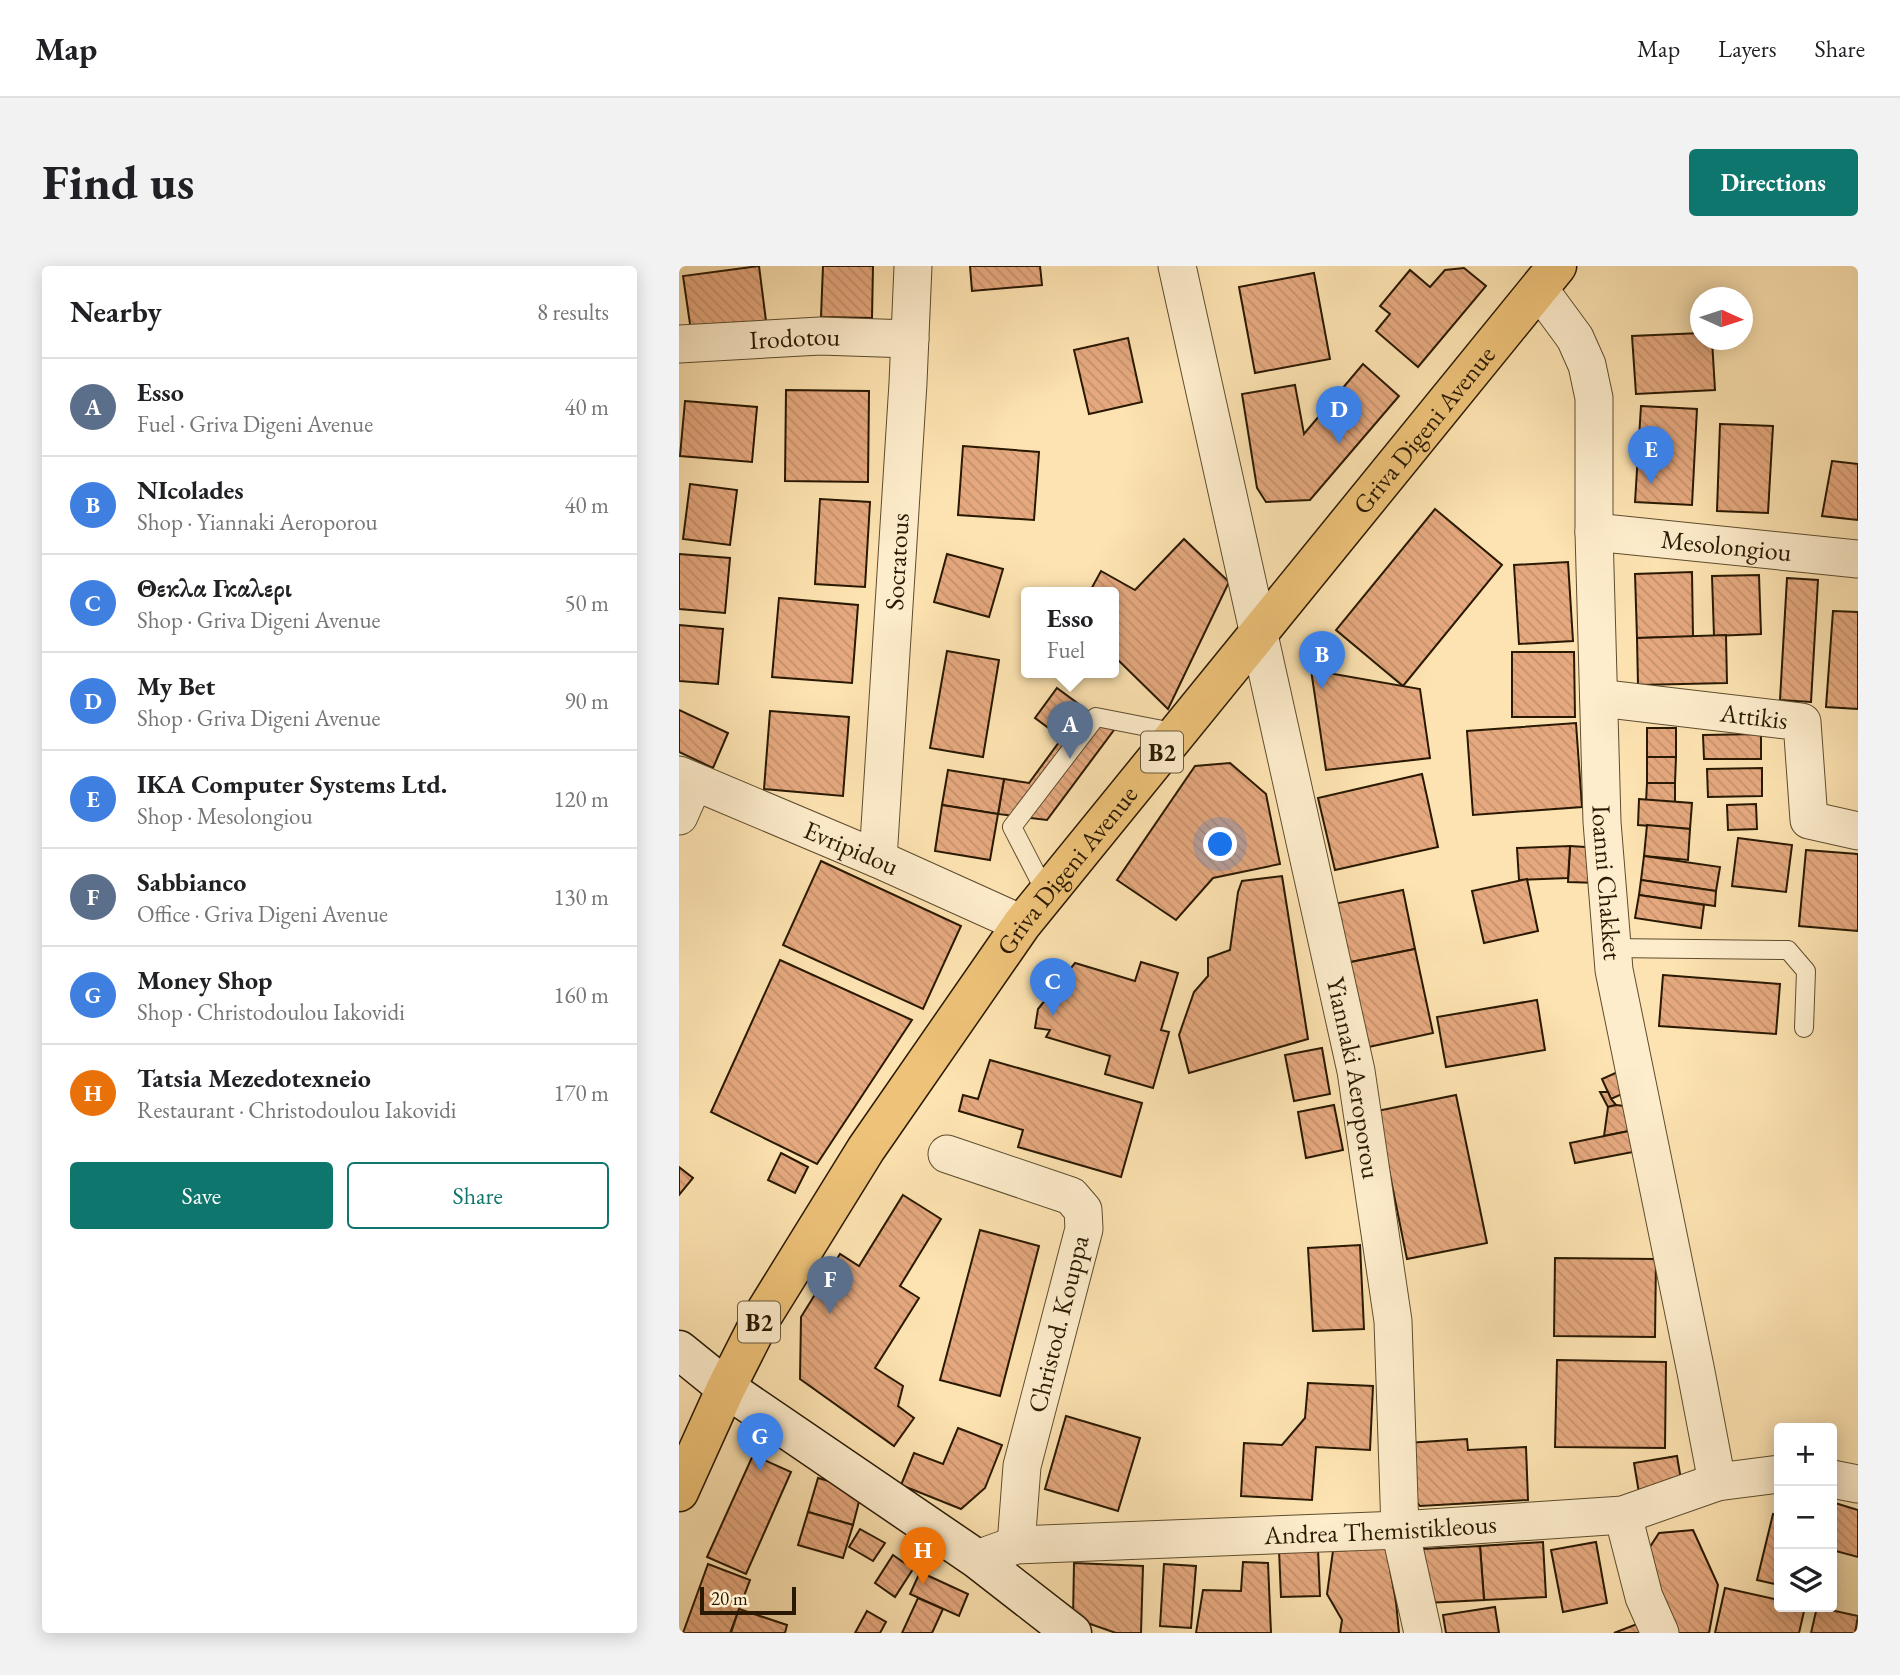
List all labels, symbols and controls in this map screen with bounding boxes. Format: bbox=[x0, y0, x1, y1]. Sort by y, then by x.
text: Map bbox=[35, 27, 97, 70]
text: Map bbox=[1637, 33, 1680, 64]
text: Layers bbox=[1718, 33, 1777, 64]
text: Share bbox=[1815, 33, 1865, 64]
button: Directions bbox=[1689, 149, 1858, 216]
text: Find us bbox=[42, 150, 194, 214]
north arrow bbox=[1690, 287, 1753, 350]
text: Nearby bbox=[70, 292, 162, 331]
text: 8 results bbox=[537, 297, 609, 327]
street label: Irodotou bbox=[748, 319, 841, 357]
street label: Griva Digeni Avenue bbox=[1345, 338, 1503, 521]
text: Esso bbox=[137, 375, 184, 409]
pin: D bbox=[1316, 386, 1362, 444]
text: A bbox=[85, 392, 101, 422]
text: 40 m bbox=[564, 392, 609, 422]
text: Fuel · Griva Digeni Avenue bbox=[137, 409, 373, 439]
pin: E bbox=[1628, 426, 1674, 484]
text: NIcolades bbox=[137, 473, 244, 507]
text: B bbox=[86, 490, 100, 520]
text: 40 m bbox=[564, 490, 609, 520]
text: Shop · Yiannaki Aeroporou bbox=[137, 507, 378, 537]
street label: Socratous bbox=[877, 512, 917, 611]
street label: Mesolongiou bbox=[1659, 522, 1794, 569]
text: Θεκλα Γκαλερι bbox=[137, 571, 292, 605]
popup bbox=[1021, 587, 1119, 678]
text: C bbox=[85, 588, 101, 618]
text: 50 m bbox=[564, 588, 609, 618]
text: Esso bbox=[1047, 601, 1093, 635]
text: Shop · Griva Digeni Avenue bbox=[137, 605, 381, 635]
pin: B bbox=[1299, 631, 1345, 689]
text: Fuel bbox=[1047, 635, 1085, 665]
text: My Bet bbox=[137, 669, 215, 703]
text: D bbox=[84, 686, 102, 716]
text: 90 m bbox=[564, 686, 609, 716]
street label: Attikis bbox=[1717, 695, 1790, 737]
pin: A bbox=[1047, 701, 1093, 759]
text: Shop · Griva Digeni Avenue bbox=[137, 703, 381, 733]
road number: B2 bbox=[1141, 732, 1183, 772]
text: IKA Computer Systems Ltd. bbox=[137, 767, 447, 801]
street label: Griva Digeni Avenue bbox=[989, 778, 1145, 962]
text: E bbox=[86, 784, 100, 814]
text: 120 m bbox=[553, 784, 609, 814]
text: Shop · Mesolongiou bbox=[137, 801, 313, 831]
street label: Ioanni Chakket bbox=[1585, 805, 1630, 962]
street label: Evripidou bbox=[799, 813, 904, 883]
your location bbox=[1203, 827, 1237, 861]
text: Sabbianco bbox=[137, 865, 246, 899]
text: F bbox=[87, 882, 99, 912]
text: 130 m bbox=[553, 882, 609, 912]
text: Office · Griva Digeni Avenue bbox=[137, 899, 388, 929]
pin: C bbox=[1030, 958, 1076, 1016]
text: Money Shop bbox=[137, 963, 272, 997]
street label: Yiannaki Aeroporou bbox=[1319, 974, 1389, 1181]
text: G bbox=[85, 980, 101, 1010]
text: 160 m bbox=[553, 980, 609, 1010]
text: Shop · Christodoulou Iakovidi bbox=[137, 997, 405, 1027]
text: Tatsia Mezedotexneio bbox=[137, 1061, 371, 1095]
text: H bbox=[84, 1078, 102, 1108]
text: 170 m bbox=[553, 1078, 609, 1108]
text: Restaurant · Christodoulou Iakovidi bbox=[137, 1095, 456, 1125]
button: Save bbox=[70, 1162, 333, 1229]
button: Share bbox=[347, 1162, 609, 1229]
street label: Christod. Kouppa bbox=[1020, 1231, 1097, 1416]
pin: F bbox=[807, 1256, 853, 1314]
road number: B2 bbox=[738, 1302, 780, 1342]
pin: G bbox=[737, 1413, 783, 1471]
map controls bbox=[1774, 1423, 1837, 1612]
button: + bbox=[1774, 1423, 1837, 1486]
button: − bbox=[1774, 1486, 1837, 1549]
street label: Andrea Themistikleous bbox=[1262, 1507, 1498, 1552]
pin: H bbox=[900, 1527, 946, 1585]
button: layers bbox=[1774, 1549, 1837, 1612]
scale bar bbox=[700, 1584, 796, 1616]
text: 20 m bbox=[711, 1586, 748, 1611]

